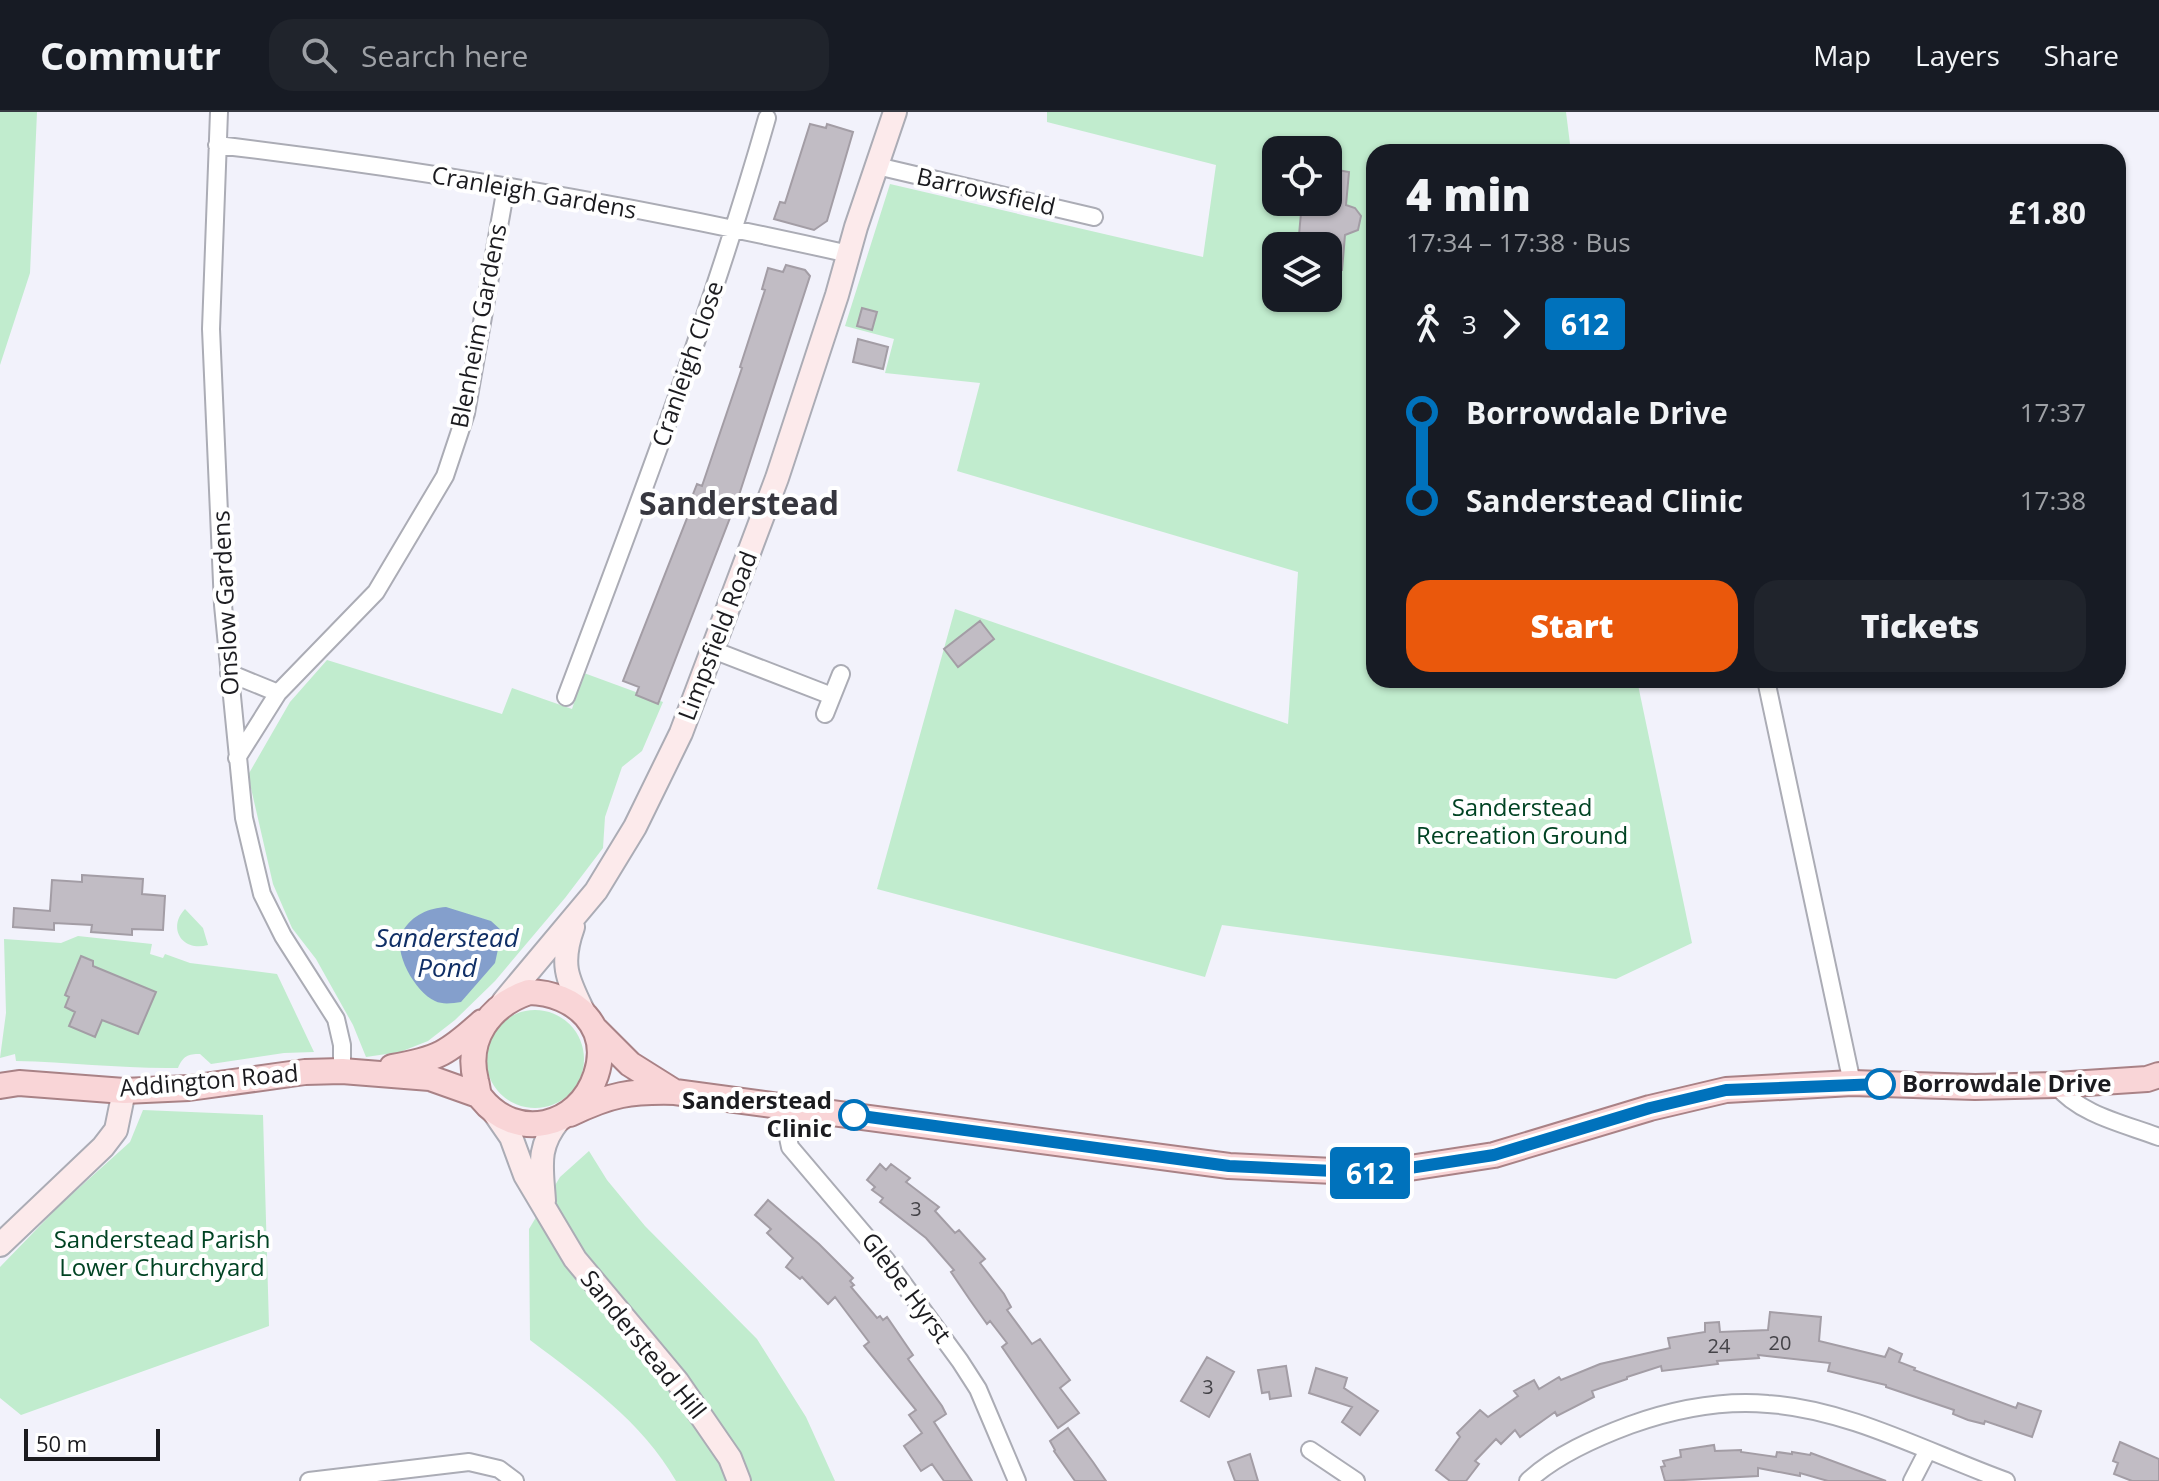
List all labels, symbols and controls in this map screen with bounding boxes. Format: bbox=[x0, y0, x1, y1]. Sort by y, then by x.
search box bbox=[269, 19, 829, 91]
text: Commutr bbox=[40, 29, 221, 81]
icon: search bbox=[297, 33, 341, 77]
text: Search here bbox=[361, 35, 528, 76]
text: Map bbox=[1813, 36, 1871, 74]
text: Layers bbox=[1915, 36, 2000, 74]
text: Share bbox=[2044, 36, 2119, 74]
map controls bbox=[1262, 136, 1342, 312]
button: locate bbox=[1262, 136, 1342, 216]
street label: Cranleigh Gardens bbox=[429, 157, 639, 226]
street label: Barrowsfield bbox=[914, 159, 1059, 223]
text: 4 min bbox=[1406, 164, 1531, 224]
text: £1.80 bbox=[2009, 192, 2086, 233]
street label: Blenheim Gardens bbox=[442, 221, 514, 431]
text: 17:34 – 17:38 · Bus bbox=[1406, 224, 1631, 260]
button: layers bbox=[1262, 232, 1342, 312]
street label: Cranleigh Close bbox=[643, 276, 730, 451]
icon: walk bbox=[1406, 302, 1450, 346]
icon: forward bbox=[1489, 302, 1533, 346]
text: 612 bbox=[1561, 305, 1609, 343]
text: 3 bbox=[1462, 306, 1477, 342]
text: Borrowdale Drive bbox=[1466, 392, 1728, 433]
text: 17:37 bbox=[2020, 394, 2086, 430]
text: Sanderstead Clinic bbox=[1466, 480, 1743, 521]
district label: Sanderstead bbox=[639, 481, 839, 524]
text: 17:38 bbox=[2020, 482, 2086, 518]
street label: Onslow Gardens bbox=[203, 510, 246, 696]
street label: Limpsfield Road bbox=[669, 546, 764, 725]
button: Start bbox=[1406, 580, 1738, 672]
button: Tickets bbox=[1754, 580, 2086, 672]
park label: Sanderstead Recreation Ground bbox=[1416, 790, 1628, 851]
water label: Sanderstead Pond bbox=[375, 919, 520, 985]
street label: Addington Road bbox=[118, 1055, 300, 1104]
place label: Borrowdale Drive bbox=[1902, 1066, 2111, 1099]
marker: Borrowdale Drive bbox=[1865, 1069, 1895, 1099]
place label: Sanderstead Clinic bbox=[682, 1083, 832, 1144]
marker: Sanderstead Clinic bbox=[839, 1100, 869, 1130]
line badge: 612 bbox=[1324, 1147, 1416, 1199]
text: 612 bbox=[1346, 1154, 1394, 1192]
house number: 3 bbox=[910, 1195, 922, 1222]
park label: Sanderstead Parish Lower Churchyard bbox=[54, 1222, 270, 1283]
street label: Glebe Hyrst bbox=[855, 1225, 960, 1349]
street label: Sanderstead Hill bbox=[574, 1263, 715, 1425]
house number: 20 bbox=[1769, 1329, 1791, 1356]
house number: 24 bbox=[1708, 1332, 1731, 1359]
house number: 3 bbox=[1202, 1373, 1214, 1400]
scale bar bbox=[24, 1425, 160, 1461]
text: 50 m bbox=[36, 1428, 87, 1458]

